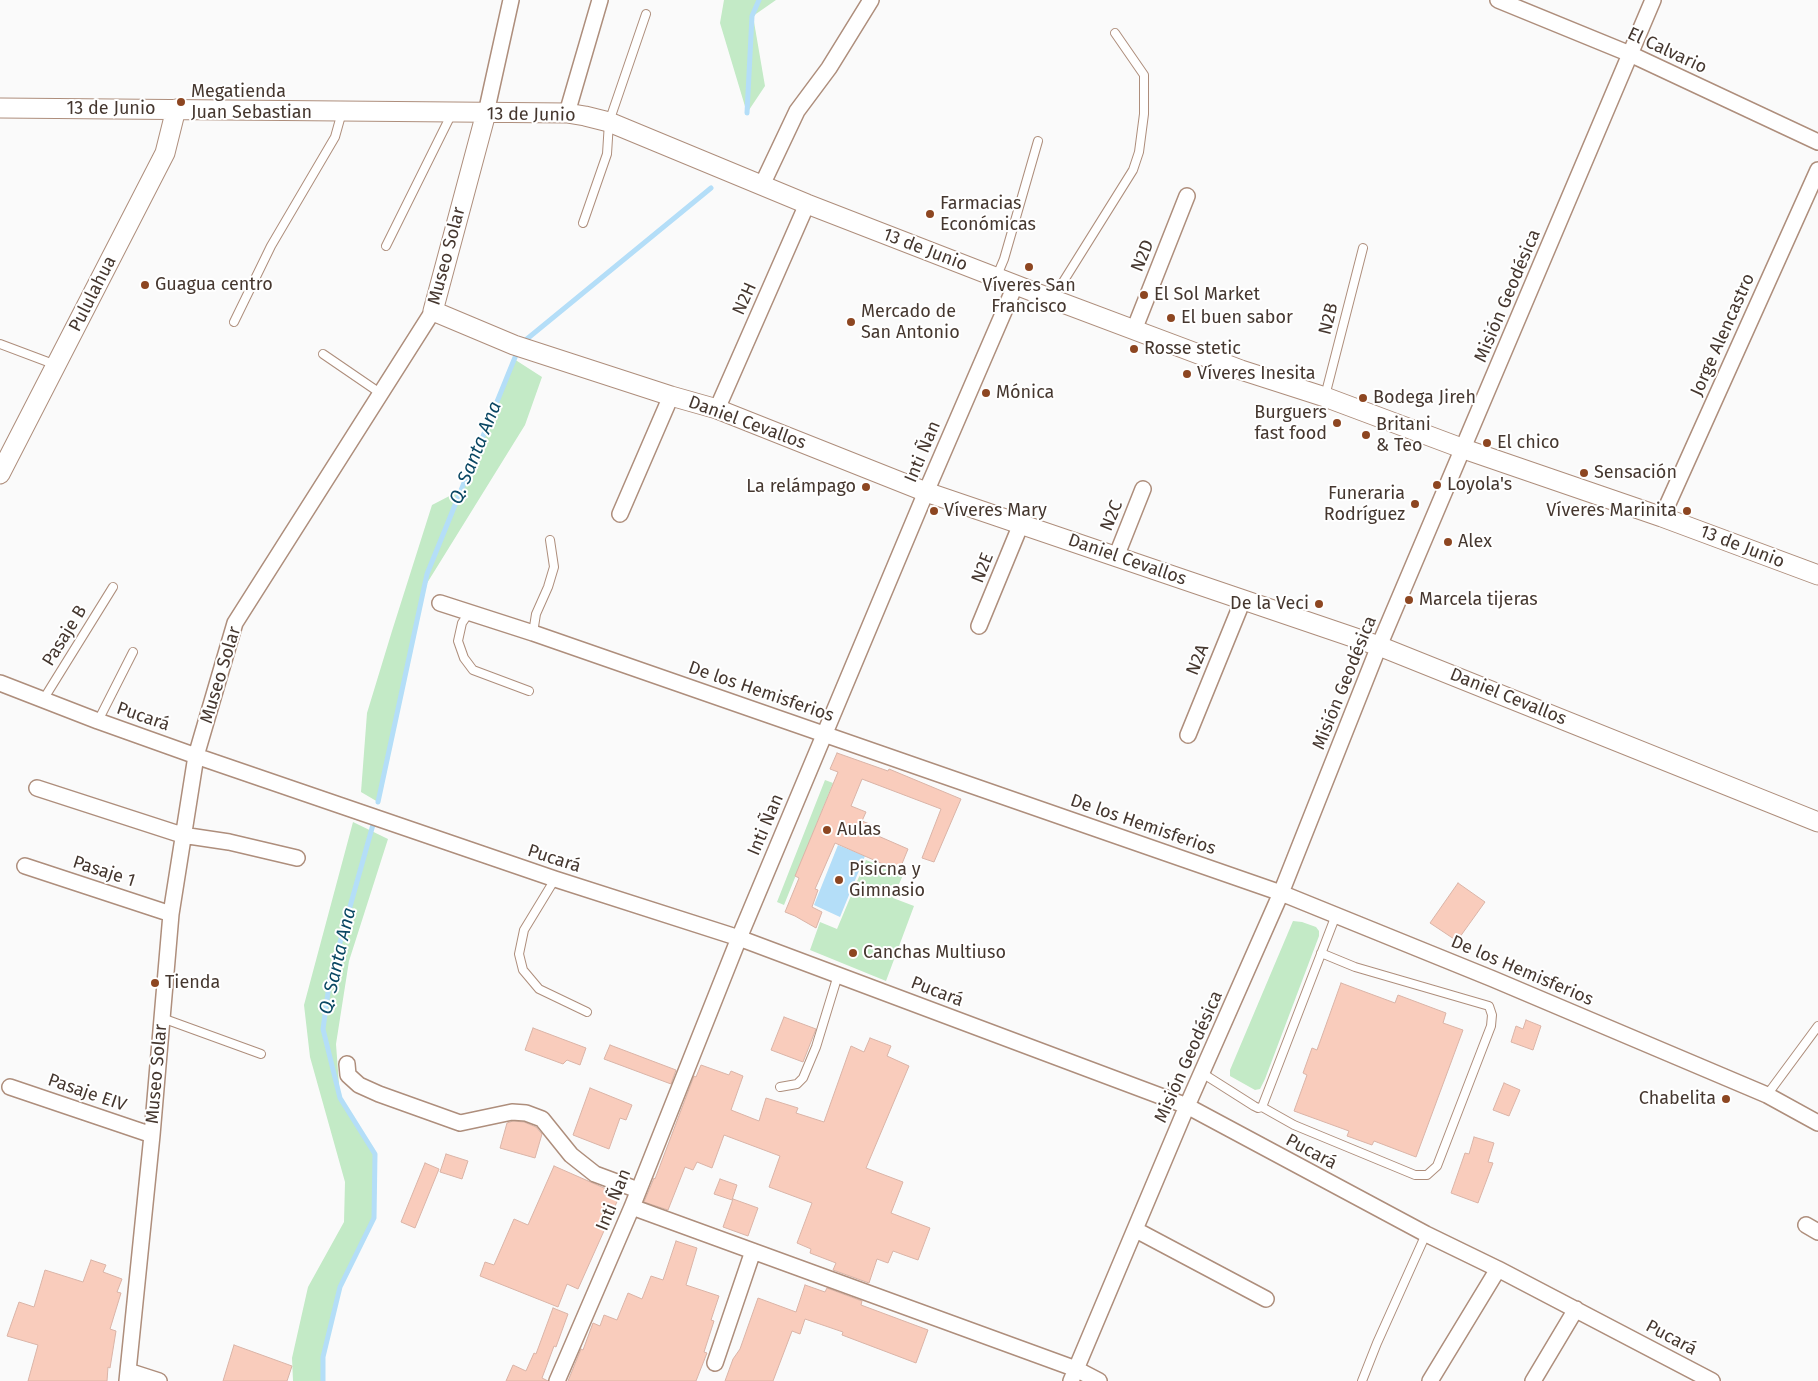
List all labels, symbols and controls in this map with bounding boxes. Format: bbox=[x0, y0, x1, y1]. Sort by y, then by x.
street label: El Calvario bbox=[1624, 23, 1710, 79]
place label: Megatienda Juan Sebastian bbox=[191, 81, 312, 124]
marker: Megatienda Juan Sebastian bbox=[175, 96, 187, 108]
street label: 13 de Junio bbox=[67, 98, 155, 120]
street label: 13 de Junio bbox=[486, 103, 576, 127]
place label: Farmacias Económicas bbox=[940, 193, 1036, 235]
street label: Museo Solar bbox=[424, 205, 470, 307]
marker: Farmacias Económicas bbox=[924, 208, 936, 220]
street label: 13 de Junio bbox=[880, 224, 970, 276]
street label: Misión Geodésica bbox=[1470, 226, 1546, 366]
street label: N2D bbox=[1127, 237, 1159, 275]
street label: Pululahua bbox=[65, 253, 121, 335]
marker: Víveres San Francisco bbox=[1023, 261, 1035, 273]
street label: Jorge Alencastro bbox=[1686, 270, 1760, 400]
place label: Guagua centro bbox=[155, 274, 273, 296]
place label: Víveres San Francisco bbox=[982, 275, 1076, 318]
marker: Guagua centro bbox=[139, 279, 151, 291]
street label: N2H bbox=[728, 279, 762, 319]
place label: El Sol Market bbox=[1154, 284, 1260, 306]
marker: El Sol Market bbox=[1138, 289, 1150, 301]
place label: Mercado de San Antonio bbox=[861, 301, 960, 344]
street label: N2B bbox=[1315, 301, 1343, 337]
place label: El buen sabor bbox=[1181, 307, 1293, 329]
marker: El buen sabor bbox=[1165, 312, 1177, 324]
marker: Mercado de San Antonio bbox=[845, 316, 857, 328]
place label: Rosse stetic bbox=[1144, 338, 1241, 360]
marker: Rosse stetic bbox=[1128, 343, 1140, 355]
place label: Víveres Inesita bbox=[1197, 363, 1316, 385]
marker: Víveres Inesita bbox=[1181, 368, 1193, 380]
place label: Mónica bbox=[996, 382, 1054, 404]
marker: Mónica bbox=[980, 387, 992, 399]
place label: Bodega Jireh bbox=[1373, 387, 1476, 409]
street label: Daniel Cevallos bbox=[685, 392, 809, 454]
marker: Bodega Jireh bbox=[1357, 392, 1369, 404]
water label: Q. Santa Ana bbox=[445, 398, 507, 508]
place label: Burguers fast food bbox=[1254, 402, 1327, 444]
place label: Britani & Teo bbox=[1376, 414, 1431, 456]
marker: Burguers fast food bbox=[1331, 417, 1343, 429]
street label: Inti Ñan bbox=[900, 418, 946, 486]
marker: Britani & Teo bbox=[1360, 429, 1372, 441]
place label: El chico bbox=[1497, 432, 1560, 454]
marker: El chico bbox=[1481, 437, 1493, 449]
place label: Sensación bbox=[1594, 462, 1677, 484]
marker: Sensación bbox=[1578, 467, 1590, 479]
place label: Loyola's bbox=[1447, 474, 1512, 496]
place label: La relámpago bbox=[746, 476, 856, 498]
marker: Loyola's bbox=[1431, 479, 1443, 491]
marker: La relámpago bbox=[860, 481, 872, 493]
place label: Funeraria Rodríguez bbox=[1324, 483, 1405, 526]
street label: N2C bbox=[1096, 498, 1128, 534]
marker: Funeraria Rodríguez bbox=[1409, 498, 1421, 510]
place label: Víveres Mary bbox=[944, 500, 1047, 522]
place label: Víveres Marinita bbox=[1546, 500, 1677, 522]
marker: Víveres Mary bbox=[928, 505, 940, 517]
marker: Víveres Marinita bbox=[1681, 505, 1693, 517]
street label: 13 de Junio bbox=[1697, 521, 1787, 573]
street label: Daniel Cevallos bbox=[1065, 530, 1189, 590]
place label: Alex bbox=[1458, 531, 1492, 553]
marker: Alex bbox=[1442, 536, 1454, 548]
street label: N2E bbox=[967, 550, 999, 586]
place label: Marcela tijeras bbox=[1419, 589, 1538, 611]
place label: De la Veci bbox=[1230, 593, 1309, 615]
marker: Marcela tijeras bbox=[1403, 594, 1415, 606]
marker: De la Veci bbox=[1313, 598, 1325, 610]
street label: Pasaje B bbox=[38, 602, 92, 670]
street label: Misión Geodésica bbox=[1308, 613, 1382, 753]
street label: Museo Solar bbox=[196, 624, 246, 726]
street label: N2A bbox=[1182, 641, 1214, 679]
street label: De los Hemisferios bbox=[685, 657, 837, 727]
street label: Daniel Cevallos bbox=[1447, 664, 1569, 730]
street label: Pucará bbox=[114, 698, 172, 736]
street label: De los Hemisferios bbox=[1067, 790, 1219, 860]
street label: Inti Ñan bbox=[743, 791, 789, 859]
place label: Aulas bbox=[837, 819, 881, 841]
marker: Aulas bbox=[821, 824, 833, 836]
street label: Pucará bbox=[525, 840, 583, 878]
street label: Pasaje 1 bbox=[70, 852, 138, 892]
place label: Pisicna y Gimnasio bbox=[849, 859, 925, 902]
marker: Pisicna y Gimnasio bbox=[833, 874, 845, 886]
water label: Q. Santa Ana bbox=[315, 905, 361, 1017]
street label: De los Hemisferios bbox=[1448, 931, 1596, 1011]
place label: Canchas Multiuso bbox=[863, 942, 1006, 964]
marker: Canchas Multiuso bbox=[847, 947, 859, 959]
place label: Tienda bbox=[165, 972, 220, 994]
street label: Pucará bbox=[908, 972, 966, 1012]
marker: Tienda bbox=[149, 977, 161, 989]
street label: Misión Geodésica bbox=[1150, 988, 1228, 1126]
street label: Museo Solar bbox=[142, 1023, 172, 1125]
street label: Pasaje EIV bbox=[45, 1070, 129, 1116]
place label: Chabelita bbox=[1639, 1088, 1716, 1110]
marker: Chabelita bbox=[1720, 1093, 1732, 1105]
street label: Pucará bbox=[1282, 1130, 1340, 1174]
street label: Inti Ñan bbox=[592, 1166, 636, 1234]
street label: Pucará bbox=[1642, 1316, 1700, 1360]

